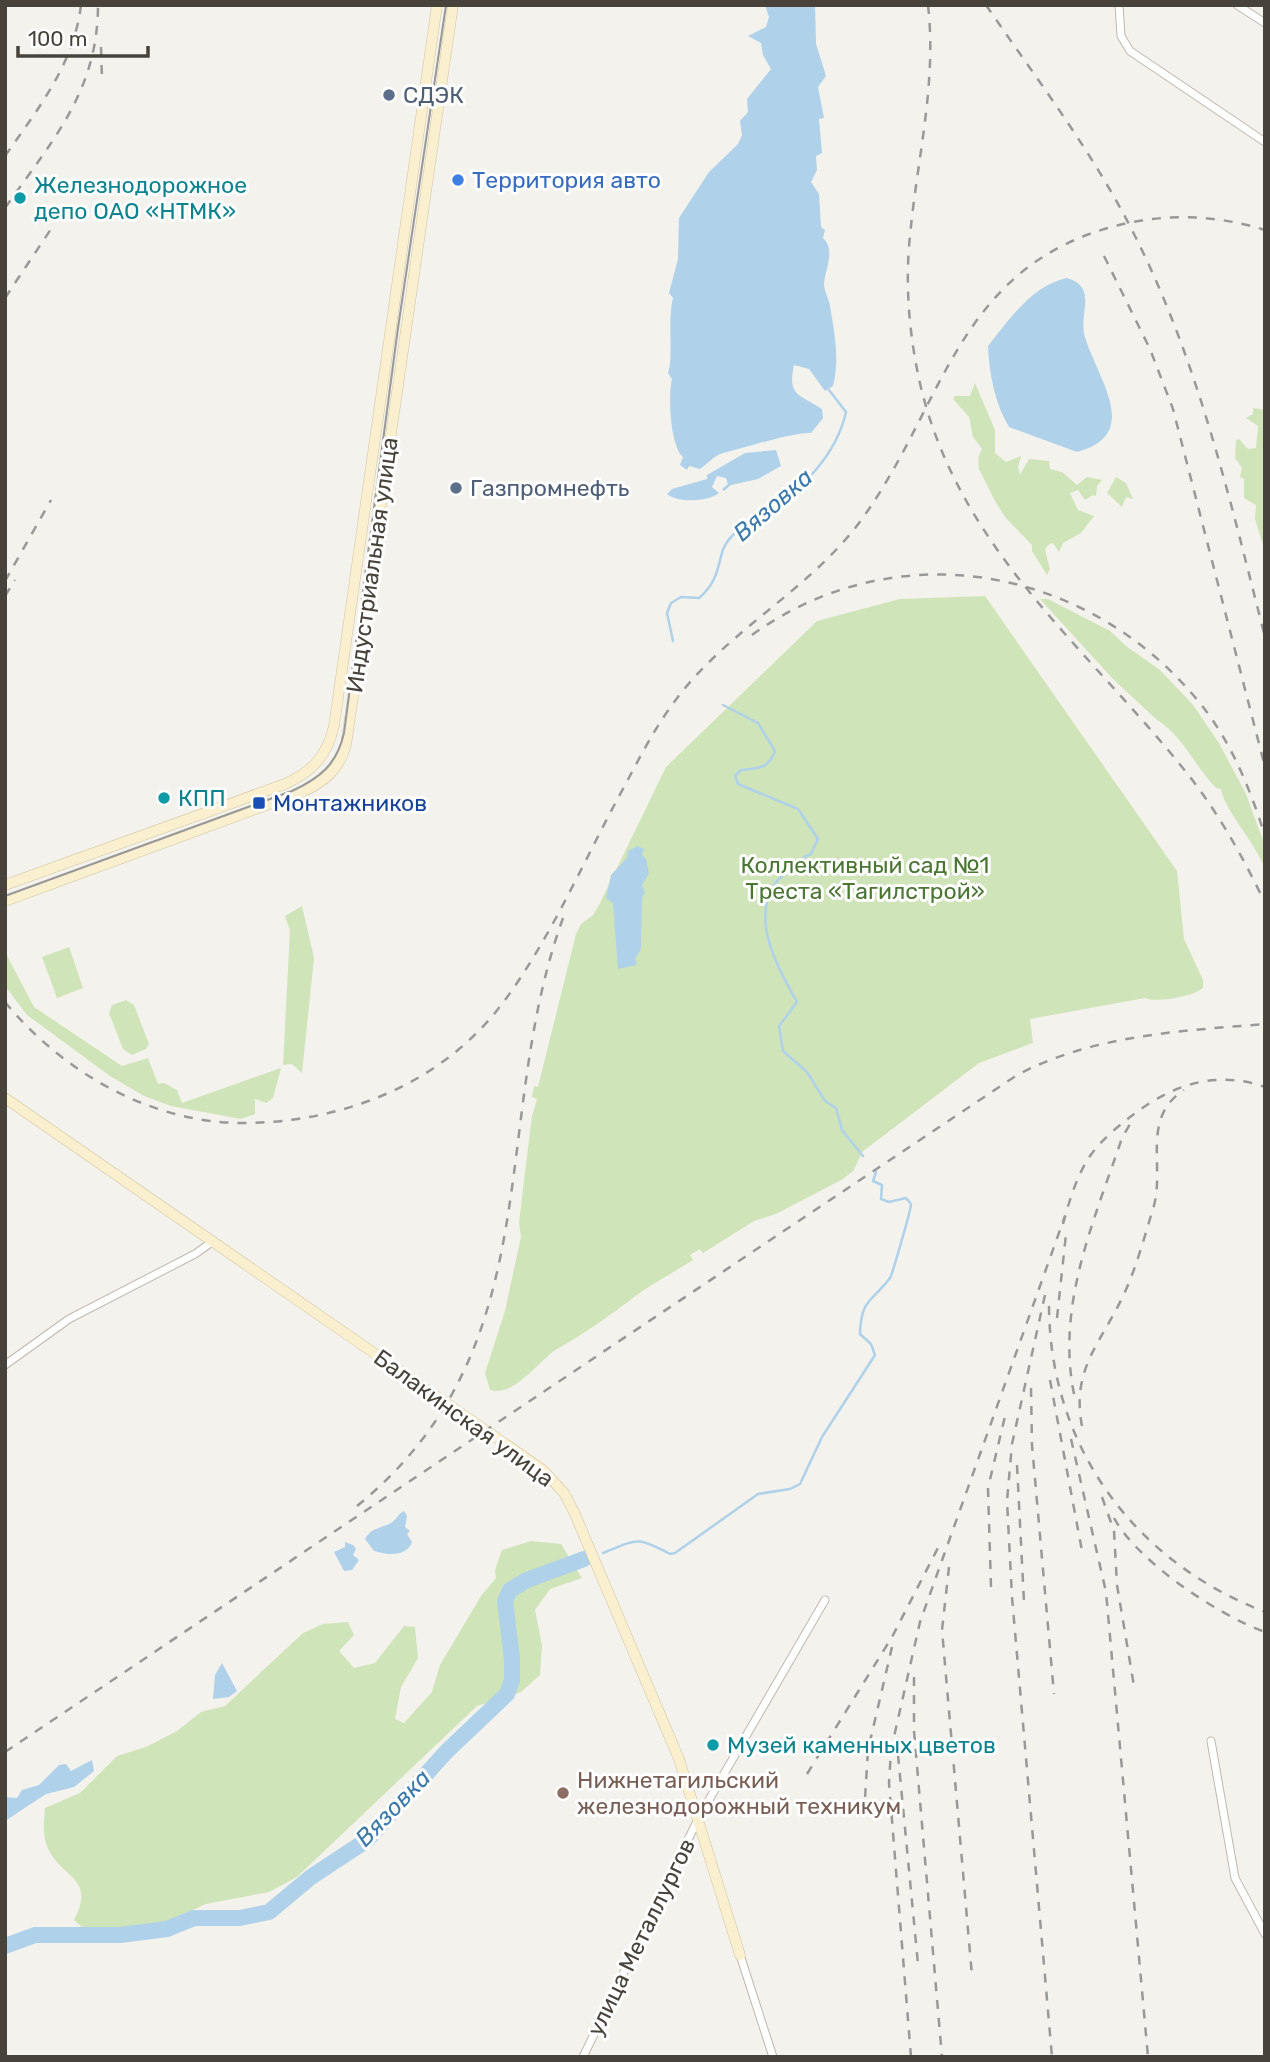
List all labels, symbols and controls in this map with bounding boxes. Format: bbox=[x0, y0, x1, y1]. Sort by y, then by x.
scale bar bbox=[18, 14, 147, 58]
text: 100 m bbox=[28, 26, 87, 51]
place label: СДЭК bbox=[403, 81, 464, 109]
marker: СДЭК bbox=[381, 87, 397, 103]
place label: Территория авто bbox=[472, 166, 661, 194]
place label: Железнодорожное депо ОАО «НТМК» bbox=[34, 171, 247, 225]
marker: Территория авто bbox=[450, 172, 466, 188]
marker: Железнодорожное депо ОАО «НТМК» bbox=[12, 190, 28, 206]
street label: Индустриальная улица bbox=[340, 435, 404, 695]
water label: Вязовка bbox=[728, 463, 818, 547]
place label: Газпромнефть bbox=[470, 474, 629, 502]
marker: Газпромнефть bbox=[448, 480, 464, 496]
place label: КПП bbox=[178, 784, 226, 812]
place label: Монтажников bbox=[273, 789, 427, 817]
marker: КПП bbox=[156, 790, 172, 806]
marker: Монтажников bbox=[251, 795, 267, 811]
park label: Коллективный сад №1 Треста «Тагилстрой» bbox=[741, 851, 989, 905]
street label: Балакинская улица bbox=[368, 1343, 560, 1493]
place label: Музей каменных цветов bbox=[727, 1731, 996, 1759]
marker: Музей каменных цветов bbox=[705, 1737, 721, 1753]
water label: Вязовка bbox=[350, 1764, 436, 1852]
place label: Нижнетагильский железнодорожный техникум bbox=[577, 1766, 901, 1820]
marker: Нижнетагильский железнодорожный техникум bbox=[555, 1785, 571, 1801]
street label: улица Металлургов bbox=[581, 1834, 701, 2040]

